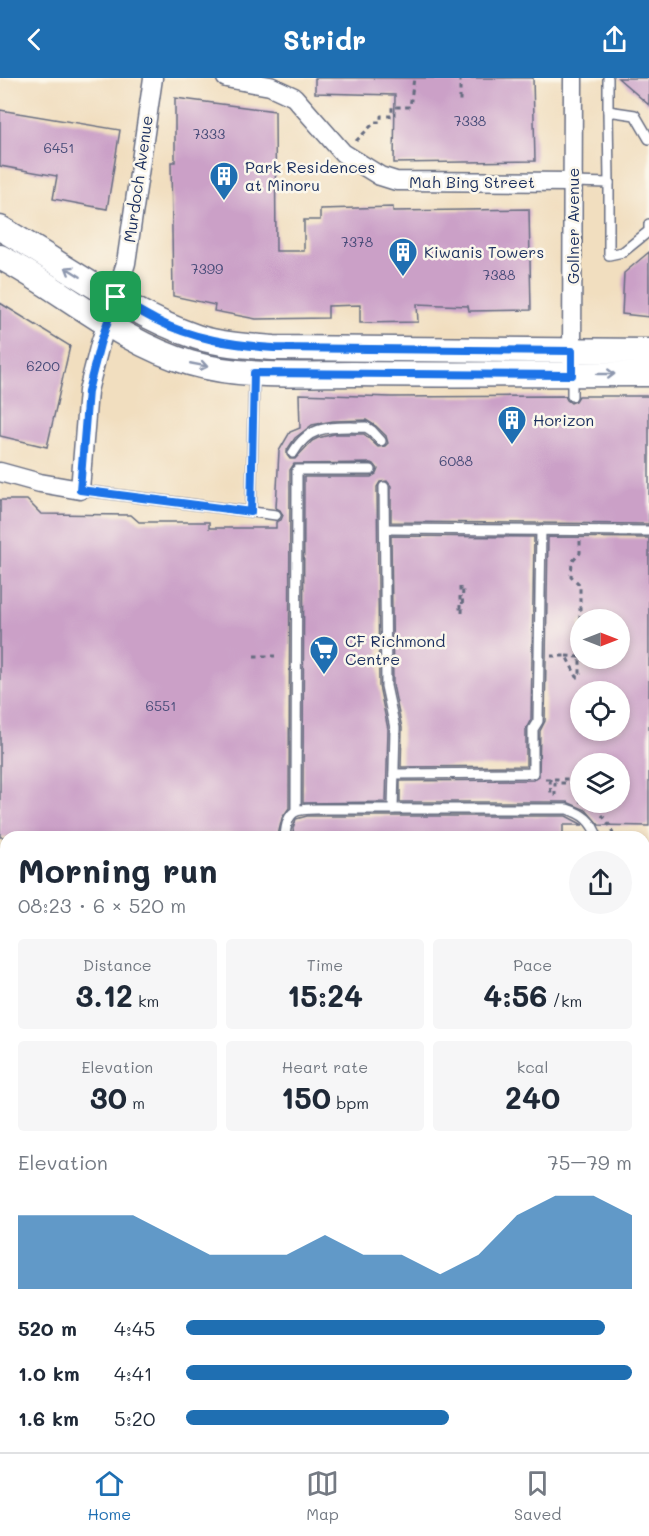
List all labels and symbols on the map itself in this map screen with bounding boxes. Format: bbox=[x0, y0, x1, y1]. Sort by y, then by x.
house number: 7338 bbox=[454, 111, 486, 130]
street label: Murdoch Avenue bbox=[118, 114, 157, 244]
house number: 7333 bbox=[193, 124, 225, 143]
house number: 6451 bbox=[43, 138, 75, 157]
place label: Park Residences at Minoru bbox=[245, 156, 375, 195]
building icon: Park Residences at Minoru bbox=[208, 160, 240, 202]
street label: Gollner Avenue bbox=[562, 168, 583, 284]
street label: Mah Bing Street bbox=[409, 171, 535, 192]
house number: 7378 bbox=[341, 232, 373, 251]
building icon: Kiwanis Towers bbox=[387, 236, 419, 278]
place label: Kiwanis Towers bbox=[424, 241, 544, 262]
house number: 7399 bbox=[191, 259, 223, 278]
one-way arrow bbox=[65, 265, 82, 277]
house number: 7388 bbox=[483, 265, 515, 284]
pin bbox=[90, 271, 141, 322]
house number: 6200 bbox=[26, 356, 60, 375]
one-way arrow bbox=[189, 360, 209, 371]
one-way arrow bbox=[596, 368, 616, 380]
building icon: Horizon bbox=[496, 404, 528, 446]
place label: Horizon bbox=[533, 409, 594, 430]
house number: 6088 bbox=[439, 451, 473, 470]
north arrow bbox=[570, 609, 630, 669]
place label: CF Richmond Centre bbox=[345, 630, 445, 669]
supermarket icon: CF Richmond Centre bbox=[308, 634, 340, 676]
house number: 6551 bbox=[145, 696, 177, 715]

